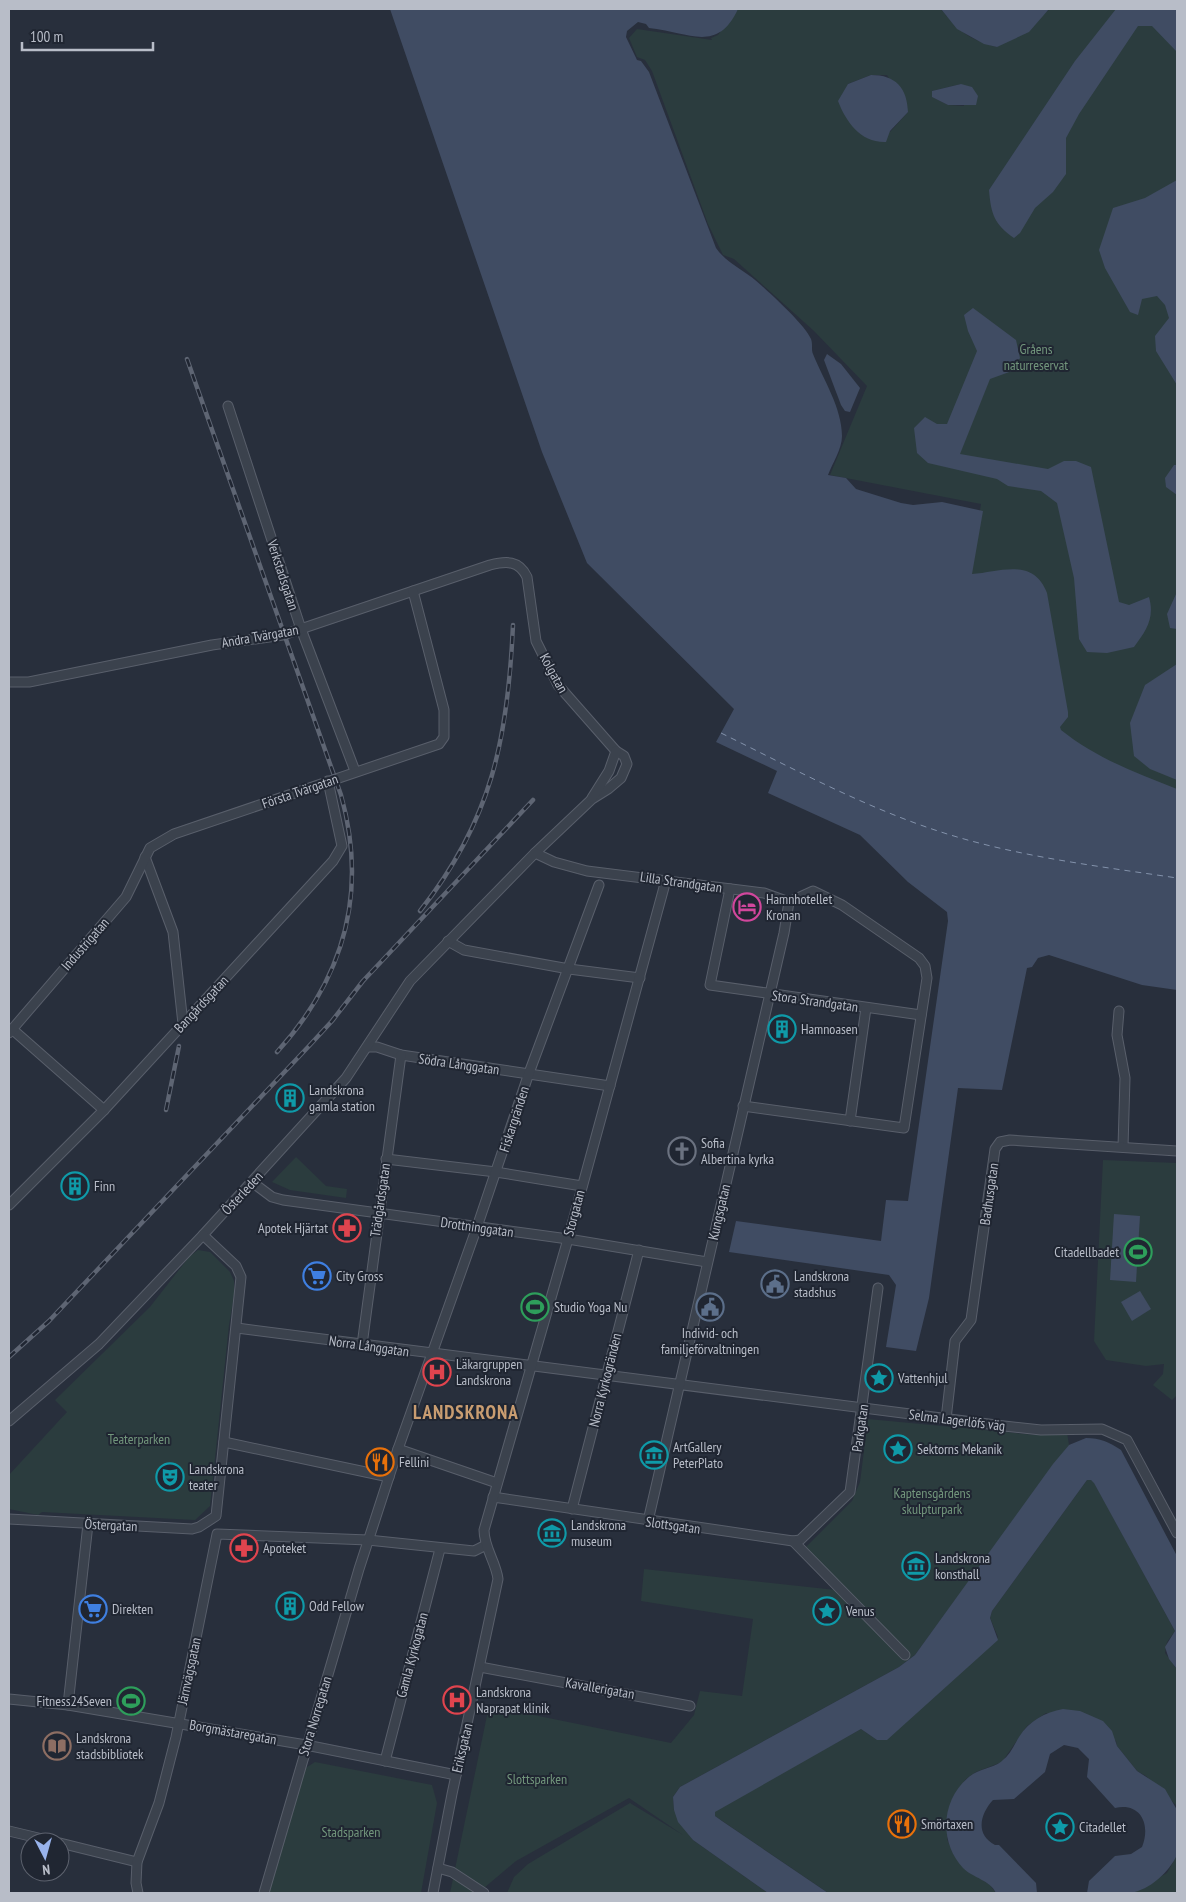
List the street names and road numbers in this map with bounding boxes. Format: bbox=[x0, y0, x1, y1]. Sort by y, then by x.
street label: Verkstadsgatan bbox=[263, 537, 303, 613]
street label: Andra Tvärgatan bbox=[220, 620, 300, 652]
street label: Kolgatan bbox=[536, 650, 572, 696]
street label: Första Tvärgatan bbox=[260, 770, 340, 812]
street label: Lilla Strandgatan bbox=[639, 867, 723, 897]
street label: Industrigatan bbox=[57, 914, 113, 974]
street label: Bangårdsgatan bbox=[170, 972, 232, 1036]
street label: Stora Strandgatan bbox=[771, 986, 859, 1016]
street label: Södra Långgatan bbox=[417, 1049, 501, 1079]
street label: Fiskargränden bbox=[495, 1084, 533, 1154]
street label: Trädgårdsgatan bbox=[366, 1162, 394, 1238]
street label: Badhusgatan bbox=[976, 1162, 1002, 1226]
street label: Österleden bbox=[217, 1168, 267, 1218]
street label: Kungsgatan bbox=[704, 1182, 734, 1242]
street label: Storgatan bbox=[559, 1188, 589, 1238]
street label: Drottninggatan bbox=[439, 1213, 515, 1241]
street label: Norra Långgatan bbox=[328, 1331, 410, 1361]
street label: Norra Kyrkogränden bbox=[585, 1331, 625, 1429]
street label: Parkgatan bbox=[848, 1403, 872, 1453]
street label: Selma Lagerlöfs väg bbox=[908, 1405, 1006, 1435]
street label: Slottsgatan bbox=[645, 1512, 701, 1538]
street label: Östergatan bbox=[84, 1515, 138, 1535]
street label: Gamla Kyrkogatan bbox=[392, 1610, 432, 1700]
street label: Järnvägsgatan bbox=[173, 1636, 205, 1707]
street label: Kavallerigatan bbox=[564, 1673, 636, 1703]
street label: Stora Norregatan bbox=[294, 1674, 336, 1758]
street label: Borgmästaregatan bbox=[188, 1715, 278, 1749]
street label: Eriksgatan bbox=[448, 1721, 476, 1775]

